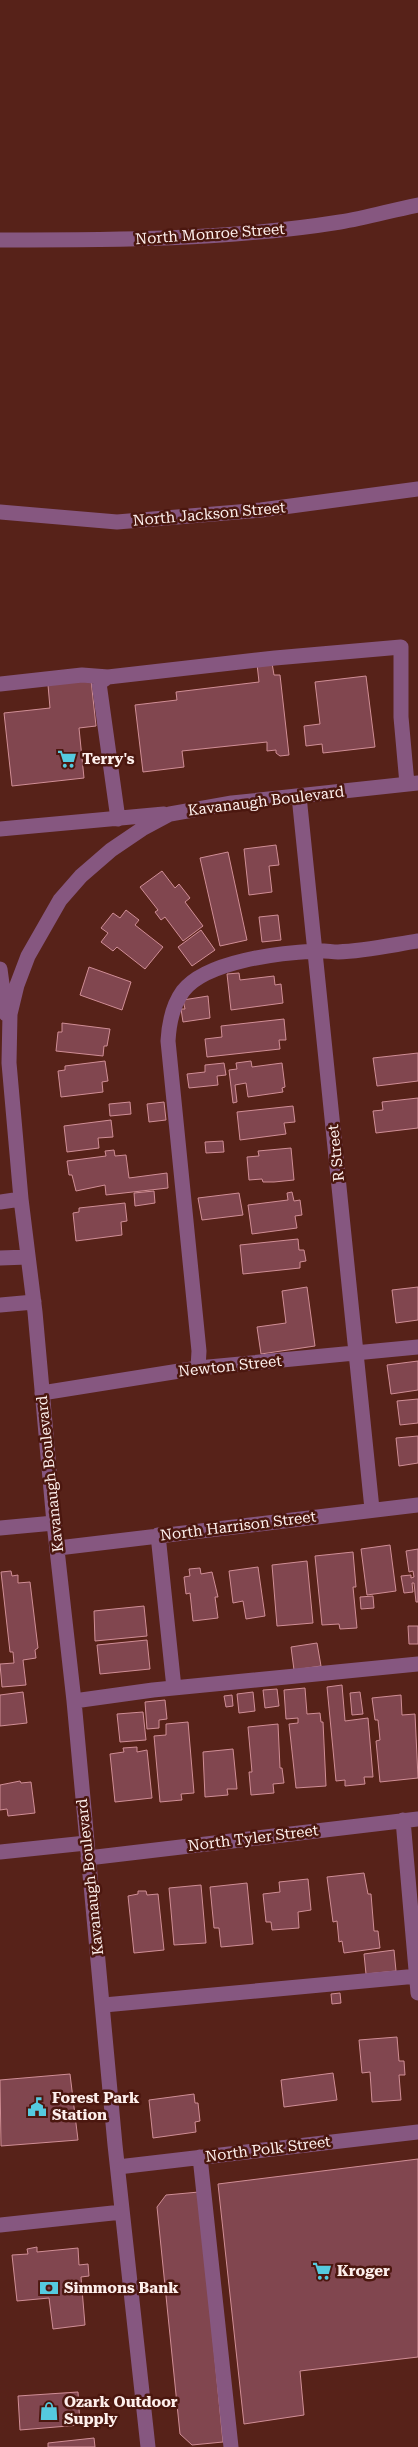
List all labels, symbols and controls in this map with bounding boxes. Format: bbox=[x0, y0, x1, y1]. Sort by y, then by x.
street label: North Monroe Street bbox=[135, 220, 286, 248]
street label: North Jackson Street bbox=[132, 498, 286, 530]
supermarket icon: Terry's bbox=[56, 748, 78, 770]
place label: Terry's bbox=[82, 750, 135, 768]
street label: Kavanaugh Boulevard bbox=[187, 782, 346, 820]
street label: R Street bbox=[324, 1123, 348, 1182]
street label: Newton Street bbox=[177, 1352, 283, 1380]
street label: Kavanaugh Boulevard bbox=[33, 1394, 67, 1553]
street label: North Harrison Street bbox=[159, 1507, 317, 1544]
street label: Kavanaugh Boulevard bbox=[73, 1797, 107, 1956]
street label: North Tyler Street bbox=[187, 1821, 320, 1855]
place label: Forest Park Station bbox=[52, 2089, 140, 2124]
public building icon: Forest Park Station bbox=[26, 2096, 48, 2118]
street label: North Polk Street bbox=[204, 2132, 332, 2166]
supermarket icon: Kroger bbox=[311, 2260, 333, 2282]
place label: Kroger bbox=[337, 2262, 390, 2280]
bank icon: Simmons Bank bbox=[38, 2277, 60, 2299]
place label: Simmons Bank bbox=[64, 2279, 179, 2297]
place label: Ozark Outdoor Supply bbox=[64, 2393, 178, 2428]
shop icon: Ozark Outdoor Supply bbox=[38, 2400, 60, 2422]

